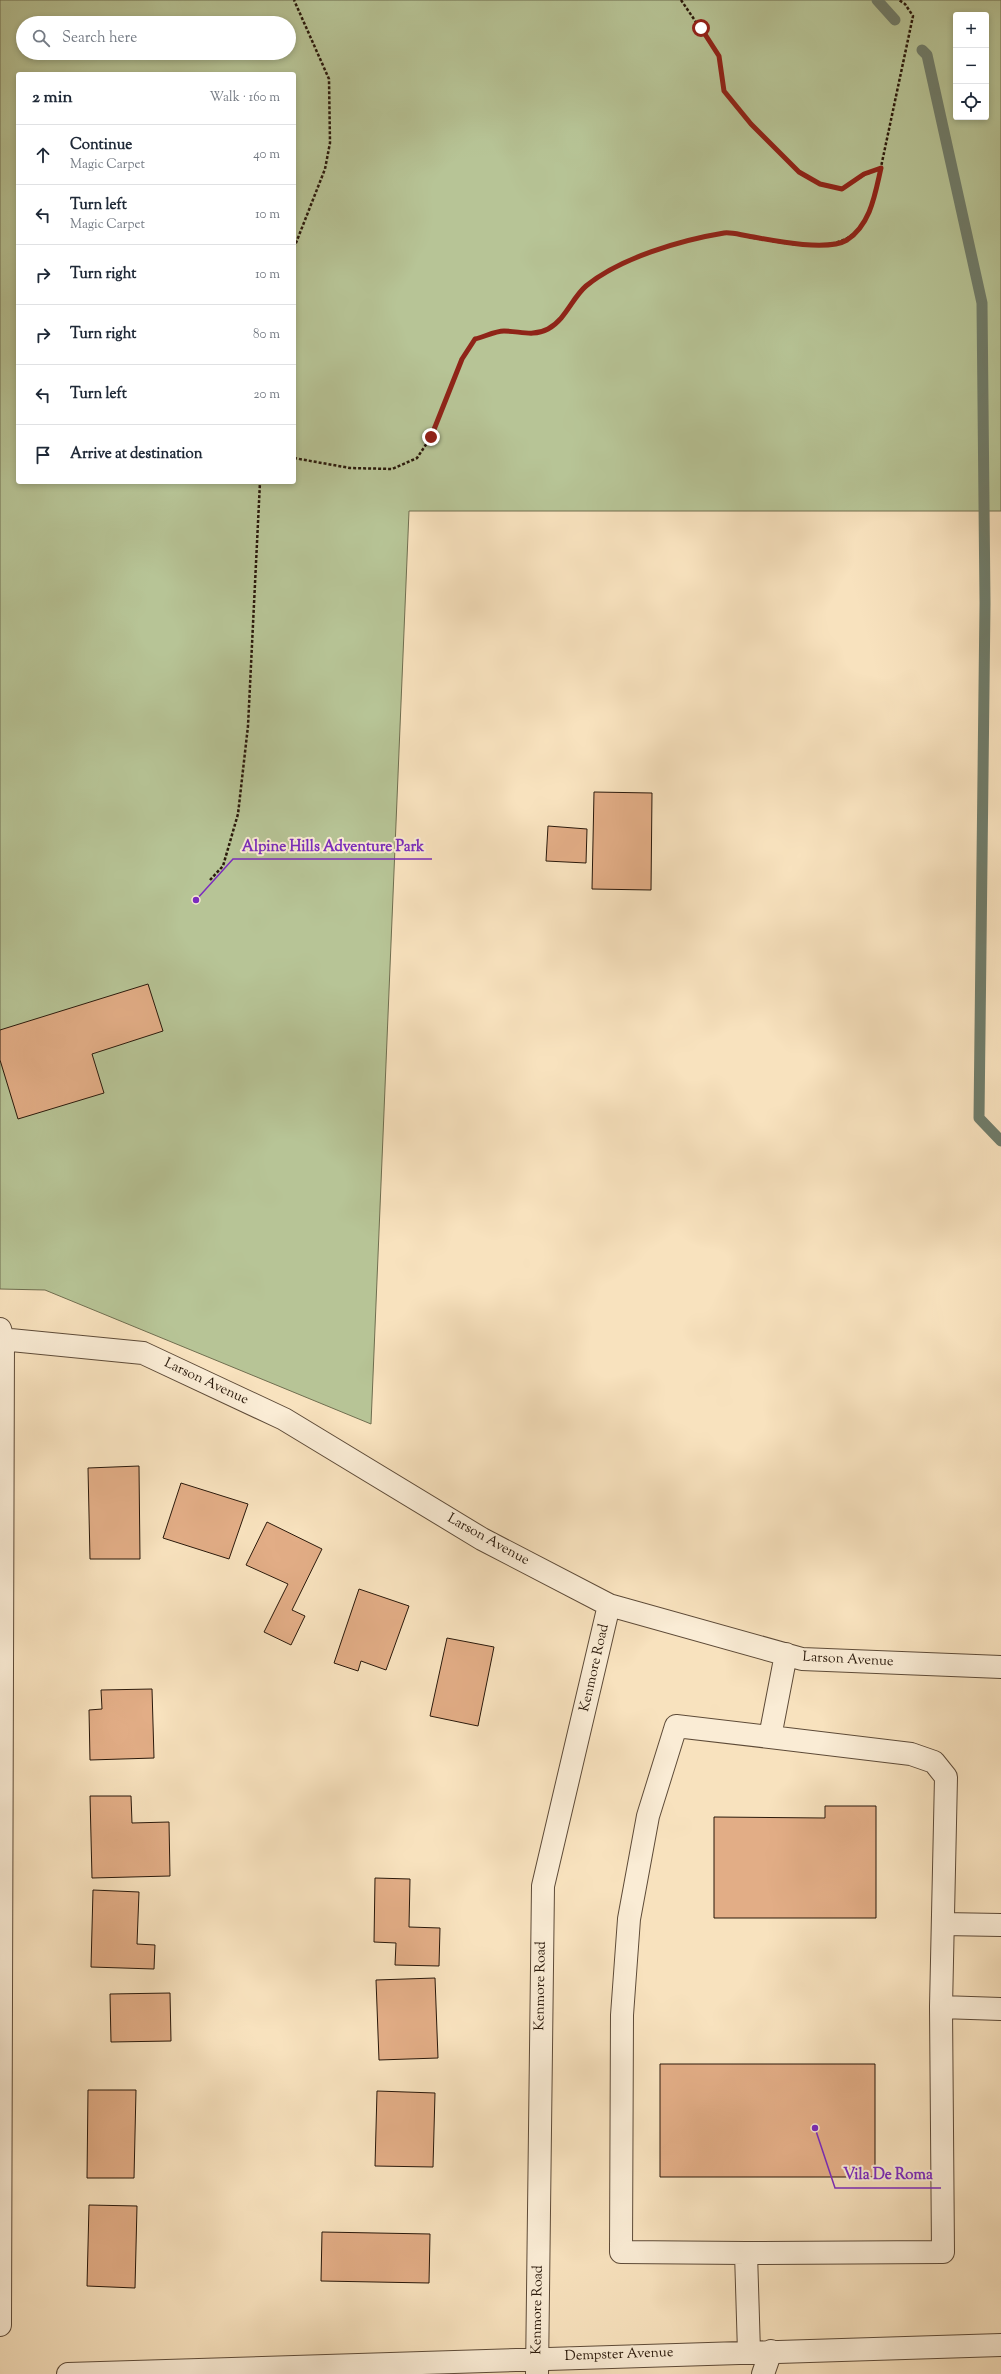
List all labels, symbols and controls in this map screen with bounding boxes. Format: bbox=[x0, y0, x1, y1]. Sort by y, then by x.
map controls bbox=[953, 12, 989, 120]
button: + bbox=[953, 12, 989, 48]
search box bbox=[16, 16, 296, 60]
route start bbox=[692, 19, 710, 37]
icon: search bbox=[30, 27, 52, 49]
text: Search here bbox=[62, 28, 137, 49]
button: − bbox=[953, 48, 989, 84]
button: locate bbox=[953, 84, 989, 120]
text: 2 min bbox=[32, 86, 73, 110]
text: Walk · 160 m bbox=[209, 89, 280, 107]
text: Continue bbox=[70, 135, 132, 156]
icon: ahead bbox=[32, 144, 54, 166]
text: 40 m bbox=[253, 146, 280, 164]
text: Magic Carpet bbox=[70, 156, 145, 174]
text: Turn left bbox=[70, 195, 127, 216]
icon: left bbox=[32, 204, 54, 226]
text: 10 m bbox=[255, 206, 280, 224]
text: Magic Carpet bbox=[70, 216, 145, 234]
icon: right bbox=[32, 264, 54, 286]
text: Turn right bbox=[70, 264, 136, 285]
text: 10 m bbox=[255, 266, 280, 284]
icon: right bbox=[32, 324, 54, 346]
text: Turn right bbox=[70, 324, 136, 345]
text: 80 m bbox=[253, 326, 280, 344]
icon: left bbox=[32, 384, 54, 406]
text: Turn left bbox=[70, 384, 127, 405]
text: 20 m bbox=[254, 386, 280, 404]
route end bbox=[422, 428, 440, 446]
icon: arrive bbox=[32, 444, 54, 466]
text: Arrive at destination bbox=[70, 444, 203, 465]
callout: Alpine Hills Adventure Park bbox=[233, 832, 432, 859]
text: Alpine Hills Adventure Park bbox=[242, 837, 425, 858]
street label: Larson Avenue bbox=[160, 1354, 252, 1410]
street label: Larson Avenue bbox=[443, 1509, 533, 1571]
street label: Kenmore Road bbox=[575, 1622, 615, 1714]
street label: Larson Avenue bbox=[802, 1648, 894, 1672]
street label: Kenmore Road bbox=[530, 1941, 552, 2031]
callout: Vila De Roma bbox=[835, 2161, 941, 2188]
text: Vila De Roma bbox=[843, 2165, 933, 2186]
street label: Kenmore Road bbox=[527, 2265, 549, 2355]
street label: Dempster Avenue bbox=[564, 2343, 674, 2367]

